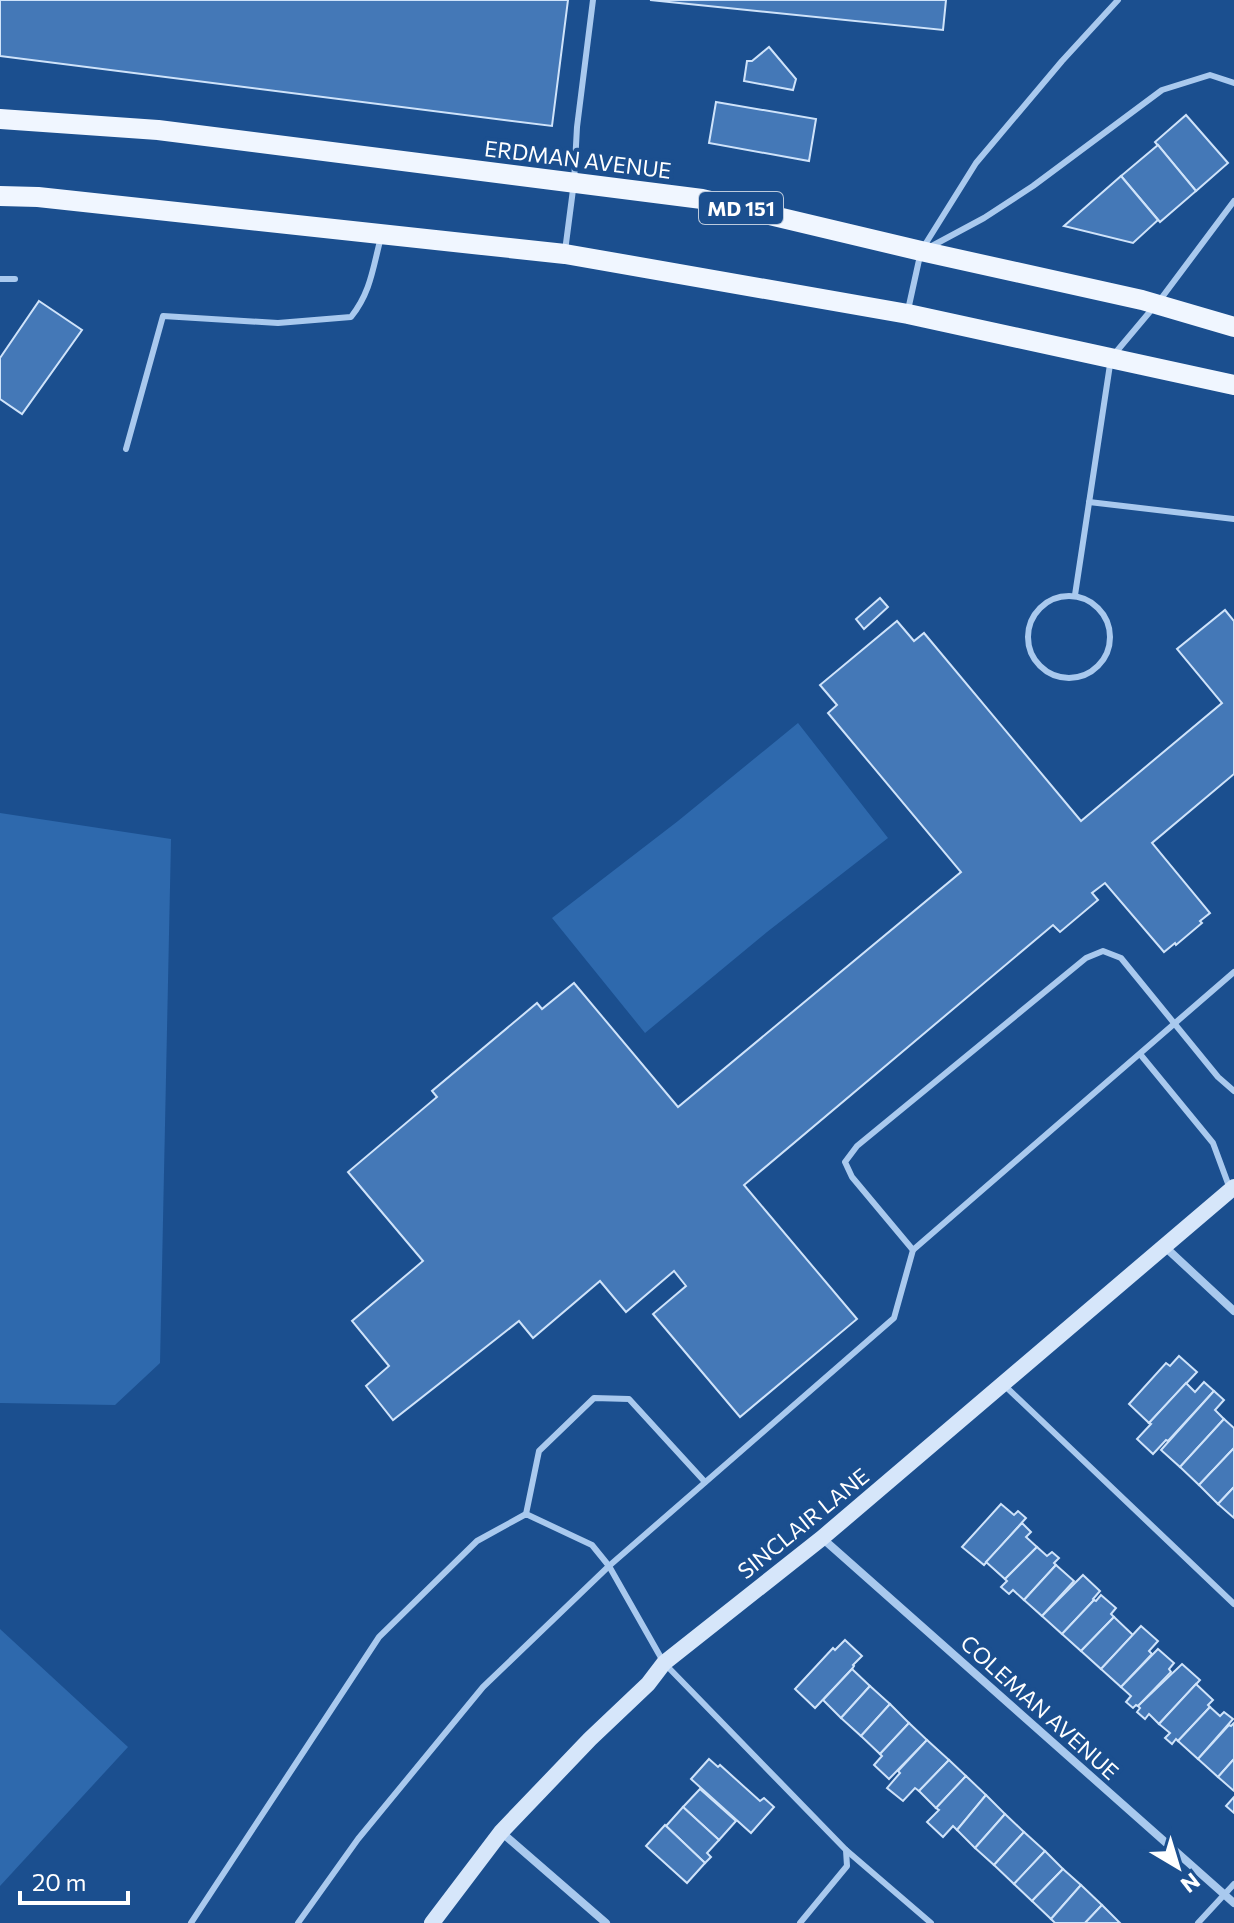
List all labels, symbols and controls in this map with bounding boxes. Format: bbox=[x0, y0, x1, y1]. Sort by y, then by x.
street label: ERDMAN AVENUE bbox=[483, 134, 673, 184]
road number: MD 151 bbox=[699, 192, 783, 224]
street label: SINCLAIR LANE bbox=[732, 1462, 874, 1584]
street label: COLEMAN AVENUE bbox=[955, 1629, 1125, 1785]
north arrow bbox=[1138, 1827, 1218, 1907]
scale bar bbox=[20, 1855, 128, 1905]
text: 20 m bbox=[32, 1867, 86, 1896]
text: N bbox=[1176, 1867, 1205, 1899]

